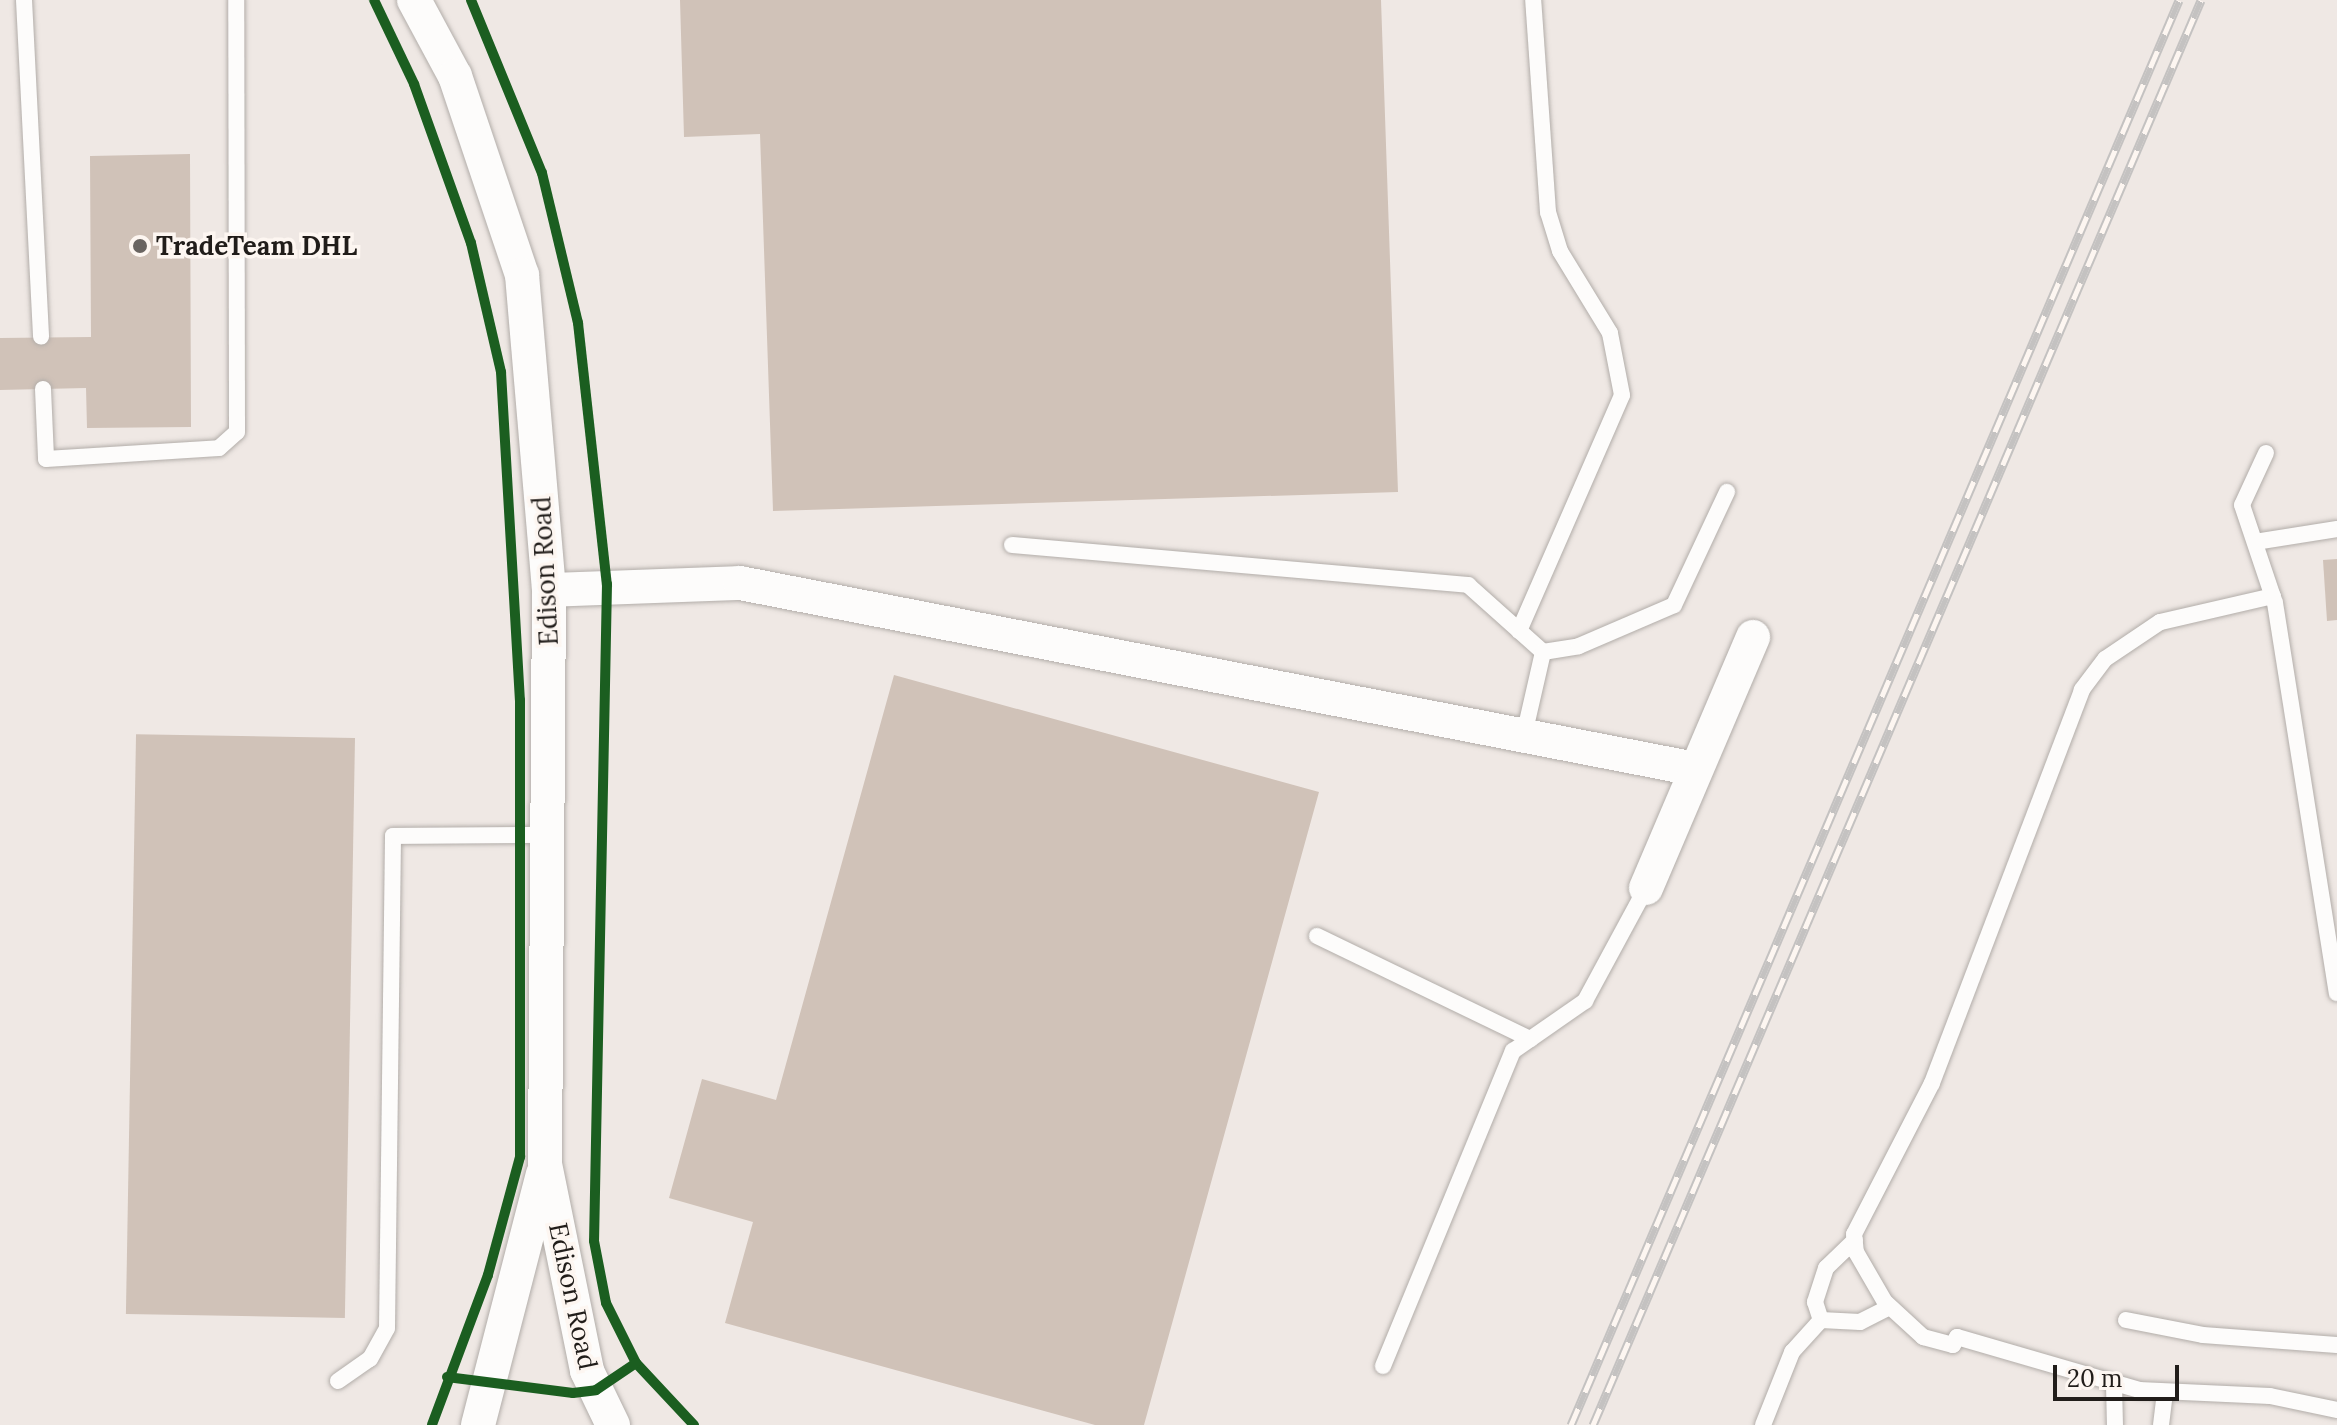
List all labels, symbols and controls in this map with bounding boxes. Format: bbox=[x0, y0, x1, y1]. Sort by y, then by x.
place label: TradeTeam DHL bbox=[156, 230, 357, 262]
marker: TradeTeam DHL bbox=[131, 237, 149, 255]
street label: Edison Road bbox=[526, 496, 564, 646]
street label: Edison Road bbox=[542, 1220, 604, 1372]
scale bar bbox=[2057, 1349, 2183, 1399]
text: 20 m bbox=[2067, 1363, 2123, 1394]

